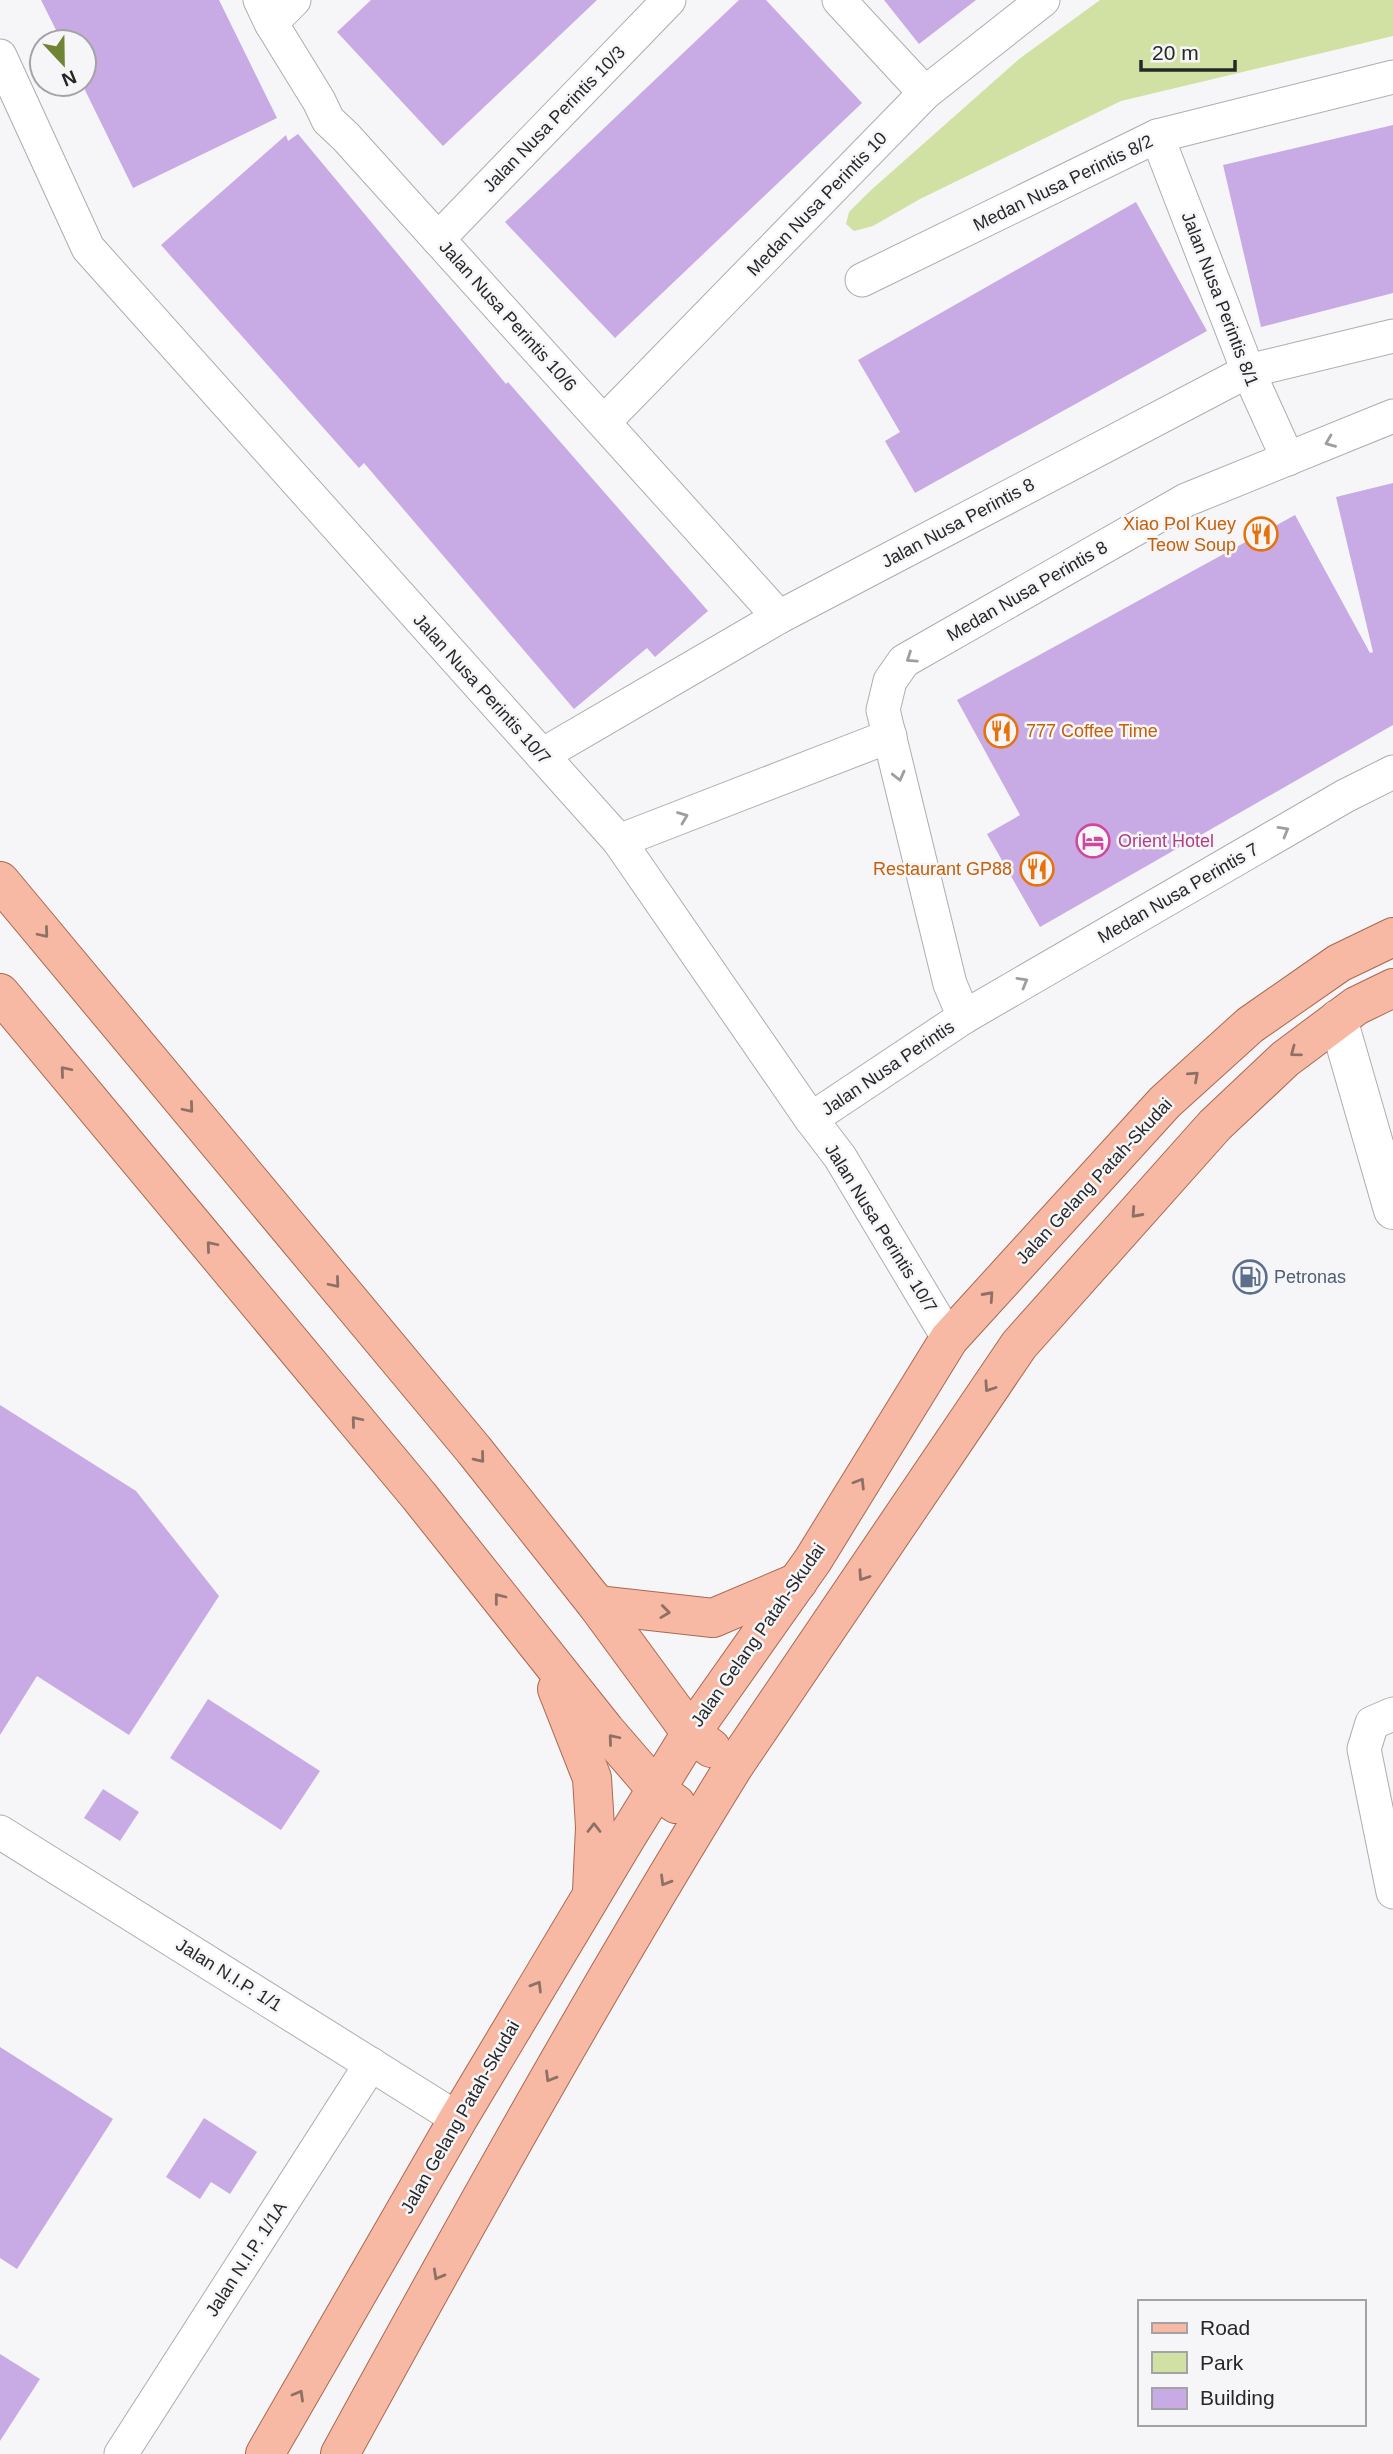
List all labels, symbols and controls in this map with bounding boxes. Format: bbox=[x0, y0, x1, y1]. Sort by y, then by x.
north arrow bbox=[28, 28, 98, 98]
scale bar bbox=[1141, 28, 1236, 72]
text: 20 m bbox=[1152, 41, 1199, 64]
street label: Jalan Nusa Perintis 10/3 bbox=[479, 42, 629, 196]
text: N bbox=[59, 66, 79, 91]
street label: Medan Nusa Perintis 10 bbox=[743, 128, 891, 280]
street label: Medan Nusa Perintis 8/2 bbox=[970, 131, 1156, 235]
street label: Jalan Nusa Perintis 8/1 bbox=[1177, 209, 1263, 389]
street label: Jalan Nusa Perintis 10/6 bbox=[435, 237, 581, 395]
one-way arrow bbox=[1324, 434, 1337, 448]
street label: Jalan Nusa Perintis 8 bbox=[878, 474, 1038, 572]
place label: Xiao Pol Kuey Teow Soup bbox=[1123, 514, 1236, 555]
restaurant icon: Xiao Pol Kuey Teow Soup bbox=[1242, 515, 1280, 553]
street label: Medan Nusa Perintis 8 bbox=[943, 537, 1111, 645]
street label: Jalan Nusa Perintis 10/7 bbox=[409, 610, 555, 768]
one-way arrow bbox=[906, 650, 919, 662]
restaurant icon: 777 Coffee Time bbox=[982, 712, 1020, 750]
place label: 777 Coffee Time bbox=[1026, 721, 1158, 741]
one-way arrow bbox=[891, 770, 906, 782]
one-way arrow bbox=[676, 811, 688, 825]
hotel icon: Orient Hotel bbox=[1074, 822, 1112, 860]
one-way arrow bbox=[1276, 827, 1289, 840]
place label: Orient Hotel bbox=[1118, 831, 1214, 851]
street label: Medan Nusa Perintis 7 bbox=[1094, 839, 1262, 947]
restaurant icon: Restaurant GP88 bbox=[1018, 850, 1056, 888]
place label: Restaurant GP88 bbox=[873, 859, 1012, 879]
one-way arrow bbox=[35, 926, 48, 938]
one-way arrow bbox=[1016, 978, 1029, 991]
street label: Jalan Nusa Perintis bbox=[818, 1016, 958, 1120]
one-way arrow bbox=[1291, 1043, 1303, 1056]
one-way arrow bbox=[61, 1067, 73, 1080]
one-way arrow bbox=[1186, 1072, 1199, 1084]
street label: Jalan Gelang Patah-Skudai bbox=[1012, 1094, 1176, 1268]
one-way arrow bbox=[181, 1100, 193, 1113]
street label: Jalan Nusa Perintis 10/7 bbox=[821, 1140, 941, 1316]
one-way arrow bbox=[1132, 1205, 1144, 1218]
one-way arrow bbox=[206, 1241, 219, 1254]
fuel station icon: Petronas bbox=[1231, 1258, 1269, 1296]
place label: Petronas bbox=[1274, 1267, 1346, 1287]
one-way arrow bbox=[326, 1275, 339, 1288]
one-way arrow bbox=[980, 1291, 993, 1304]
one-way arrow bbox=[984, 1379, 997, 1392]
one-way arrow bbox=[352, 1416, 364, 1429]
one-way arrow bbox=[472, 1450, 484, 1463]
one-way arrow bbox=[852, 1477, 865, 1490]
street label: Jalan Gelang Patah-Skudai bbox=[687, 1540, 829, 1730]
one-way arrow bbox=[858, 1568, 871, 1581]
one-way arrow bbox=[495, 1593, 508, 1605]
one-way arrow bbox=[659, 1605, 671, 1620]
one-way arrow bbox=[608, 1734, 621, 1746]
one-way arrow bbox=[586, 1822, 602, 1832]
one-way arrow bbox=[660, 1874, 673, 1887]
street label: Jalan N.I.P. 1/1 bbox=[172, 1935, 286, 2015]
one-way arrow bbox=[529, 1981, 542, 1994]
street label: Jalan Gelang Patah-Skudai bbox=[397, 2017, 523, 2217]
one-way arrow bbox=[545, 2070, 558, 2083]
street label: Jalan N.I.P. 1/1A bbox=[201, 2198, 291, 2320]
one-way arrow bbox=[433, 2268, 446, 2281]
legend bbox=[1138, 2300, 1365, 2426]
text: Road bbox=[1200, 2316, 1250, 2339]
text: Park bbox=[1200, 2351, 1244, 2374]
text: Building bbox=[1200, 2386, 1275, 2409]
one-way arrow bbox=[291, 2389, 304, 2402]

